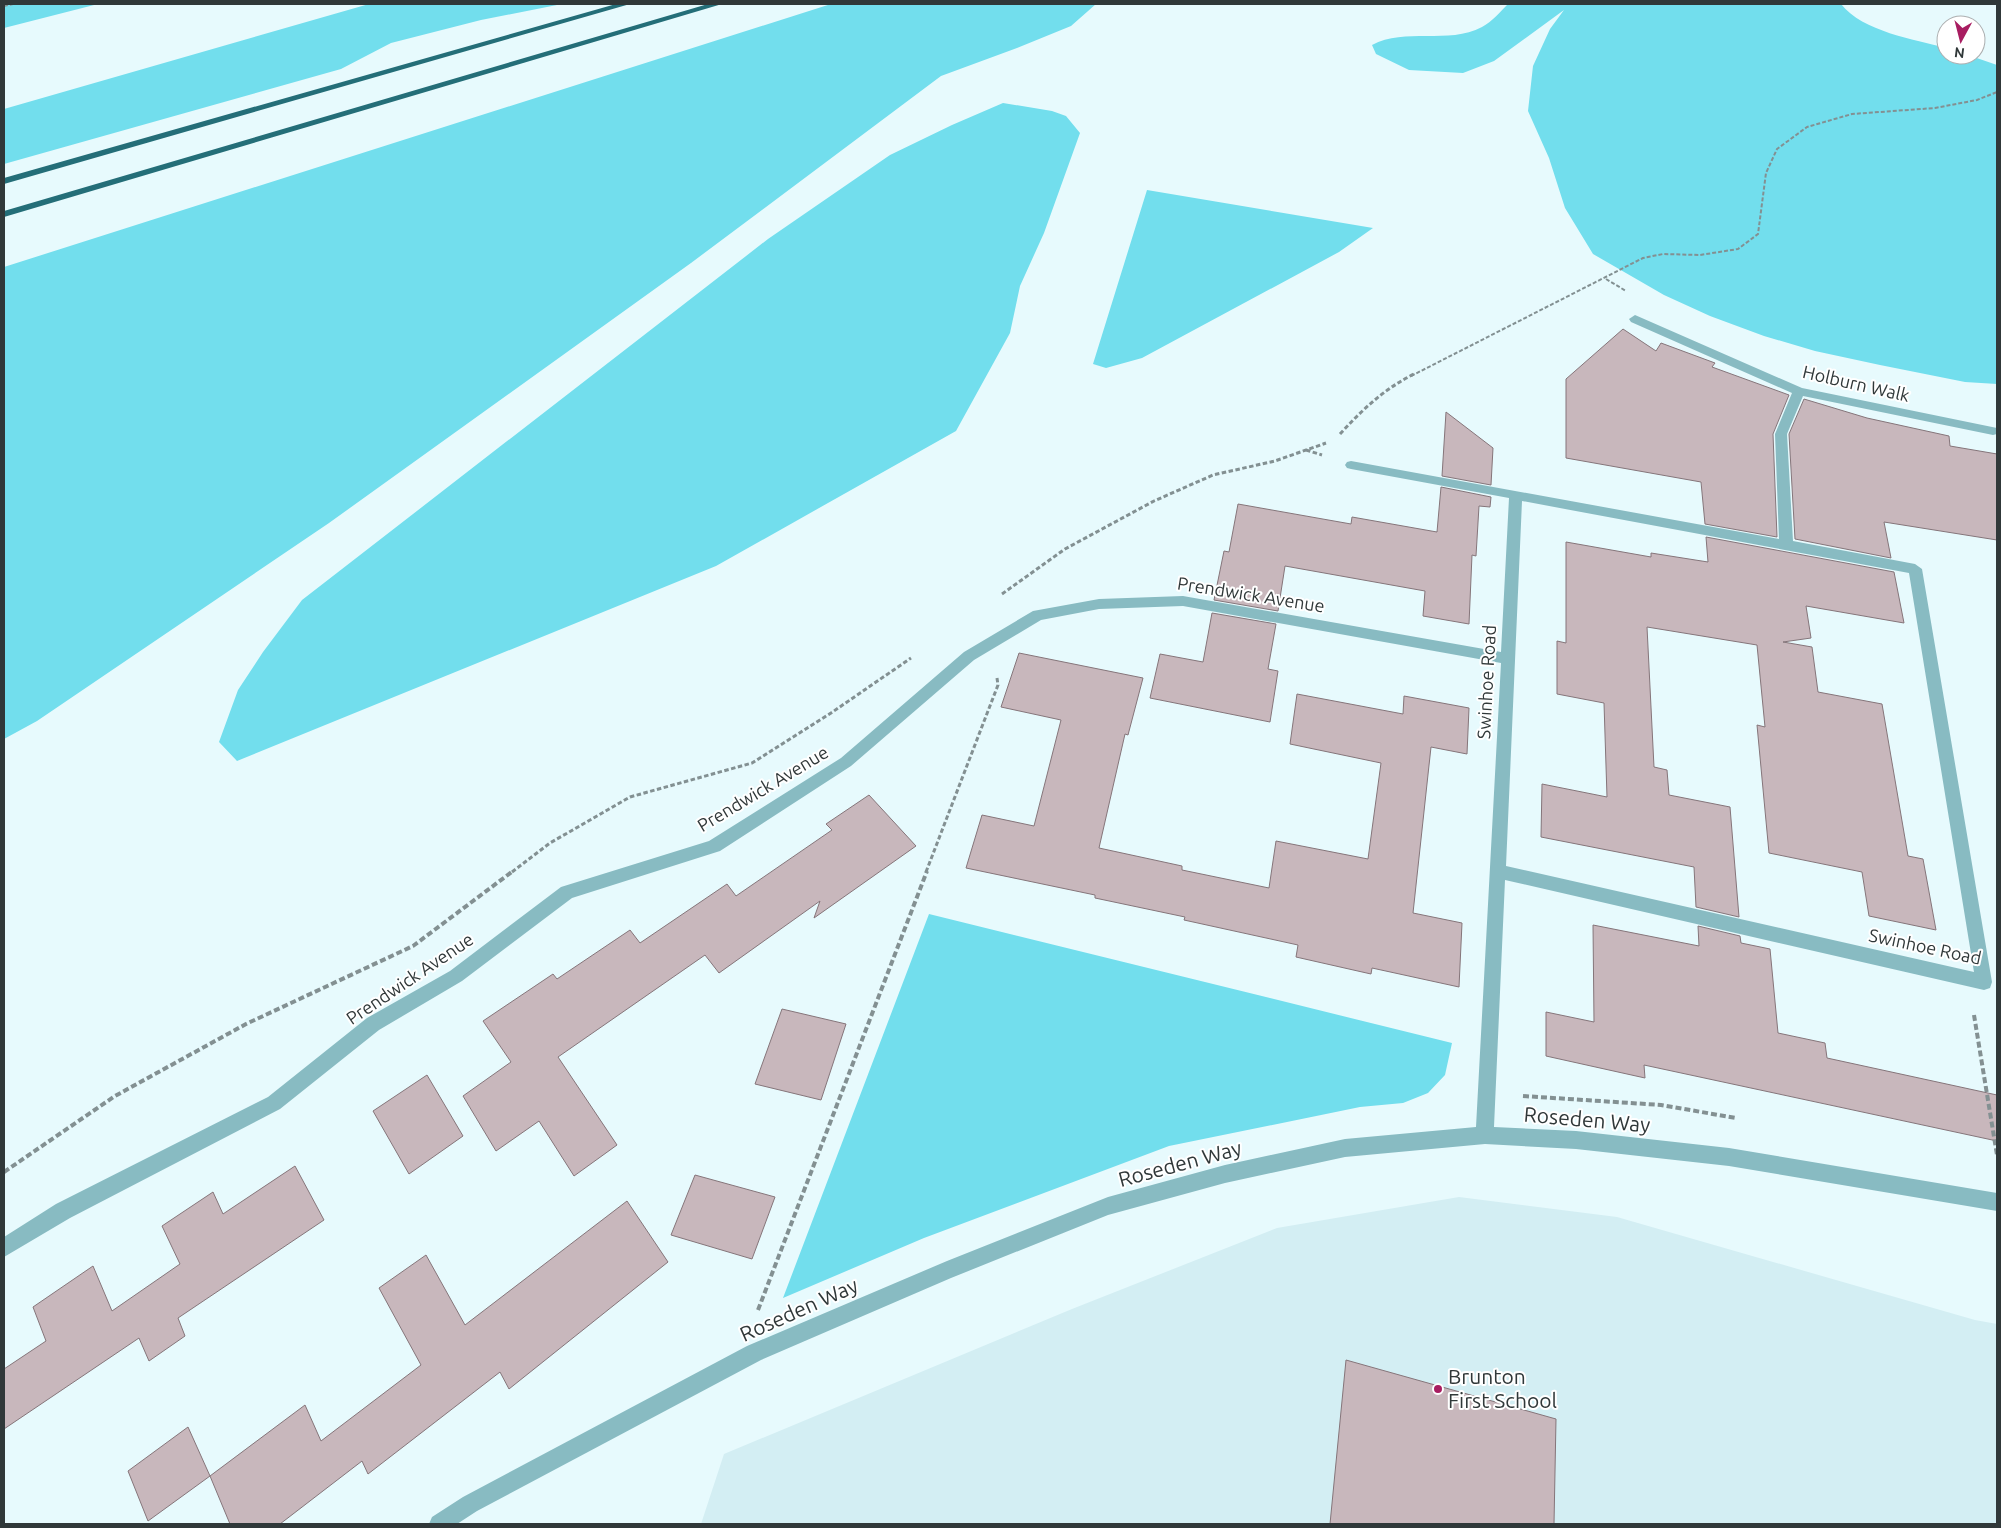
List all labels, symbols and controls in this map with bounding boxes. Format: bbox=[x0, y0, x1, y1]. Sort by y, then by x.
north arrow bbox=[1936, 15, 1986, 65]
text: N bbox=[1953, 44, 1966, 61]
street label: Holburn Walk bbox=[1801, 361, 1912, 405]
street label: Prendwick Avenue bbox=[1176, 572, 1326, 616]
street label: Swinhoe Road bbox=[1473, 624, 1499, 740]
street label: Prendwick Avenue bbox=[694, 741, 831, 835]
street label: Swinhoe Road bbox=[1867, 924, 1983, 968]
street label: Prendwick Avenue bbox=[342, 928, 477, 1028]
street label: Roseden Way bbox=[1523, 1102, 1651, 1136]
street label: Roseden Way bbox=[1115, 1135, 1244, 1191]
street label: Roseden Way bbox=[736, 1272, 861, 1346]
place label: Brunton First School bbox=[1448, 1364, 1557, 1412]
marker: Brunton First School bbox=[1432, 1383, 1444, 1395]

